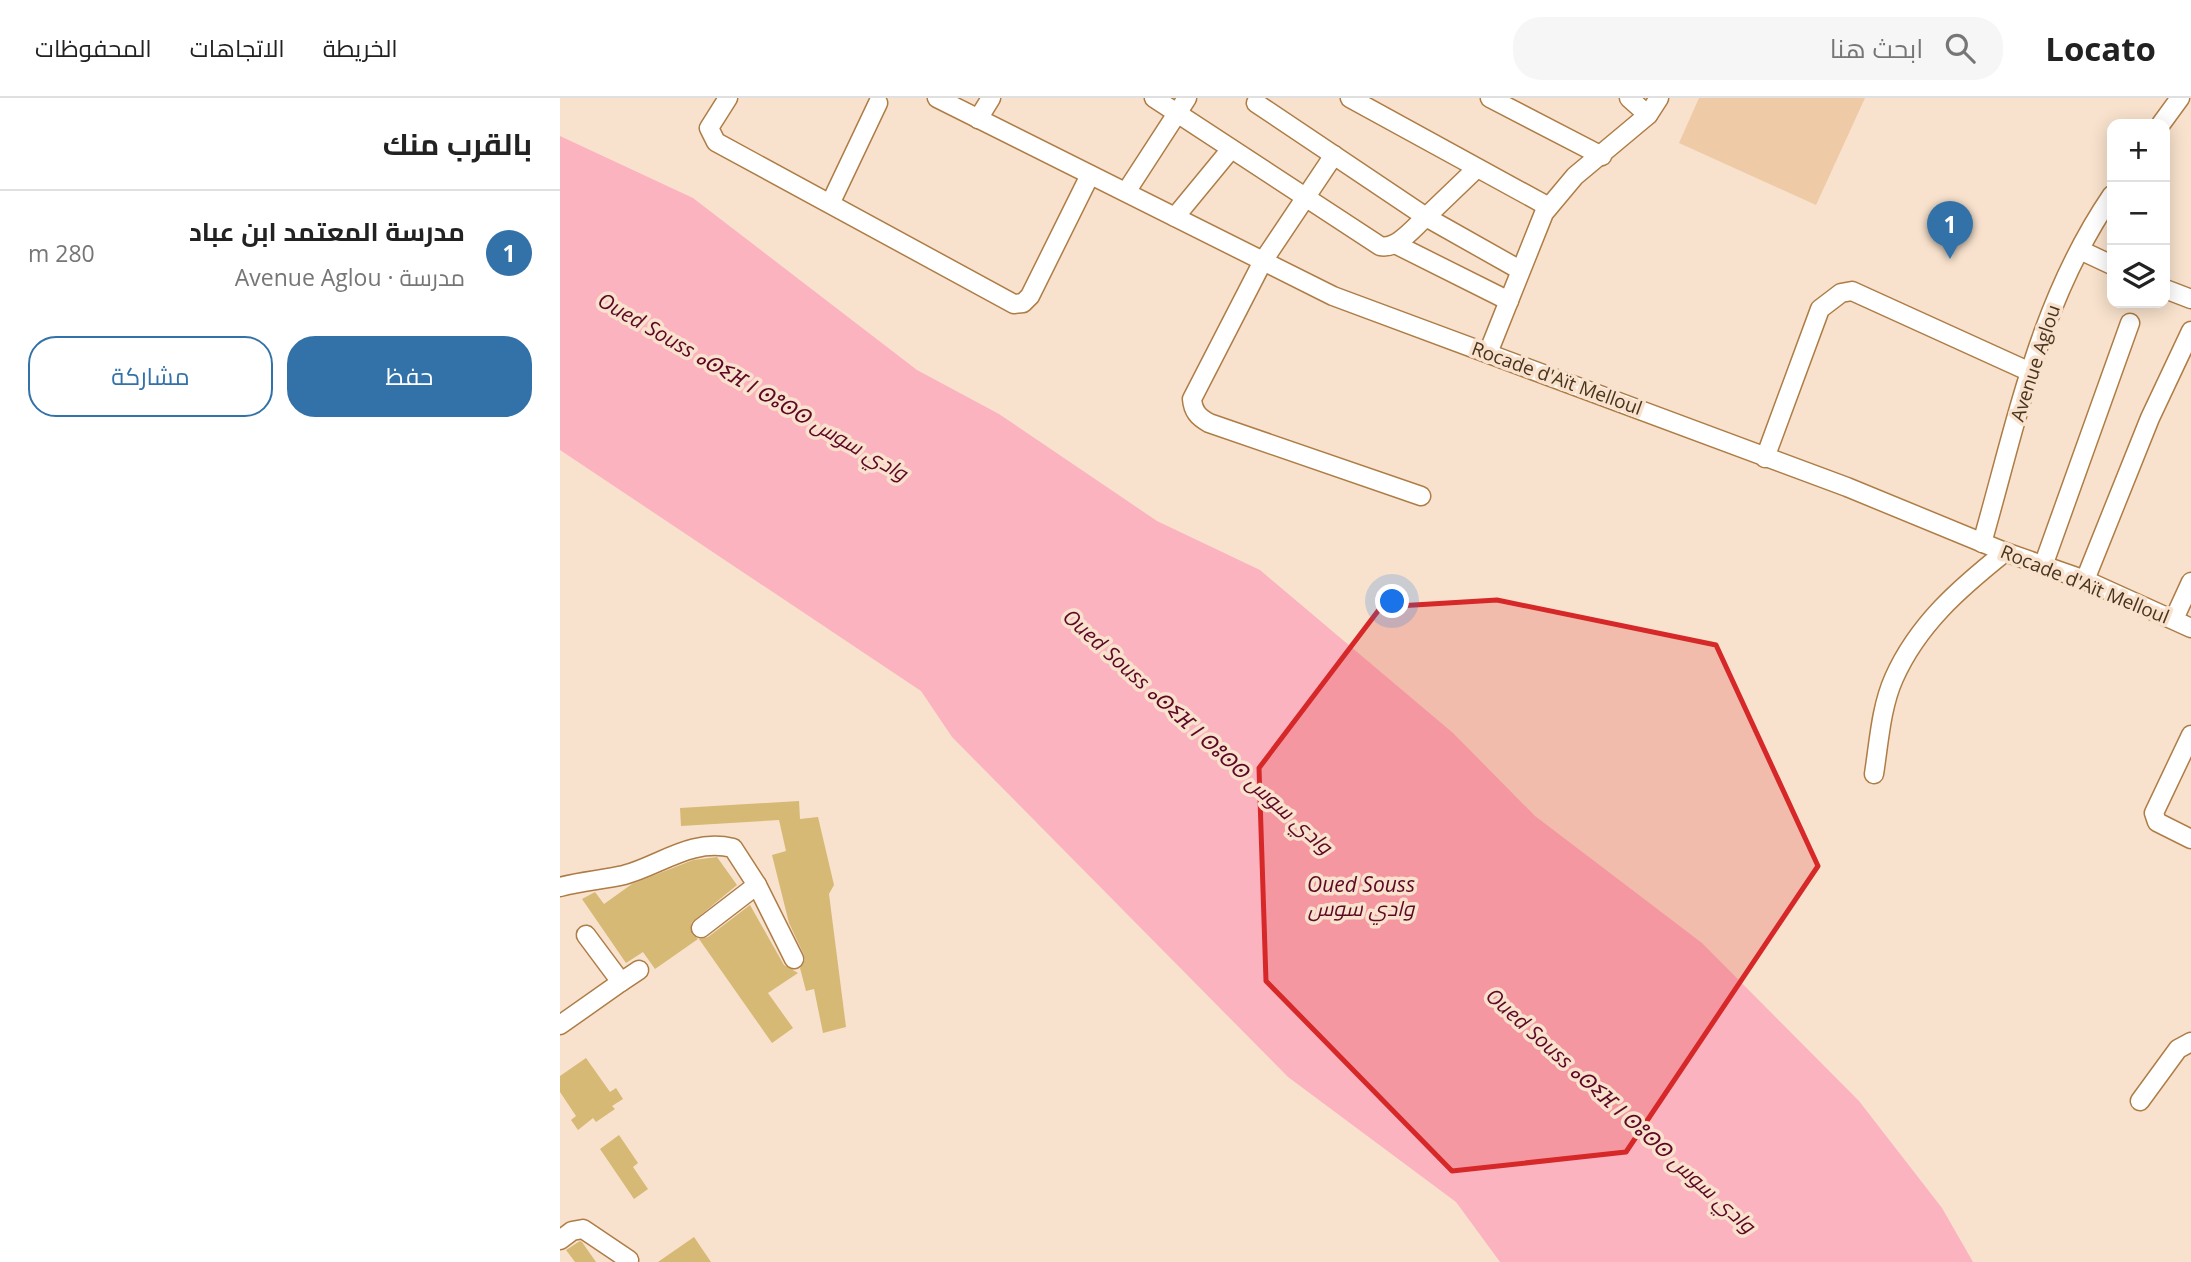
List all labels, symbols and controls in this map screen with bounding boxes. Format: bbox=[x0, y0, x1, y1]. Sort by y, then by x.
search box bbox=[1513, 17, 2003, 80]
text: Locato bbox=[2045, 26, 2156, 71]
icon: search bbox=[1941, 29, 1979, 67]
text: ابحث هنا bbox=[1830, 30, 1923, 66]
text: المحفوظات bbox=[35, 31, 152, 64]
text: الاتجاهات bbox=[190, 31, 285, 64]
text: الخريطة bbox=[323, 31, 398, 64]
map controls bbox=[2107, 119, 2170, 308]
button: + bbox=[2107, 119, 2170, 182]
text: بالقرب منك bbox=[383, 123, 532, 164]
button: − bbox=[2107, 182, 2170, 245]
pin: 1 bbox=[1927, 201, 1973, 259]
text: مدرسة المعتمد ابن عباد bbox=[189, 213, 465, 249]
text: 280 m bbox=[28, 237, 95, 269]
text: 1 bbox=[502, 237, 516, 269]
button: layers bbox=[2107, 245, 2170, 308]
text: مدرسة · Avenue Aglou bbox=[235, 261, 465, 293]
water label: Oued Souss ⴰⵙⵉⴼ ⵏ ⵙⵓⵙⵙ وادي سوس bbox=[591, 286, 914, 491]
street label: Avenue Aglou bbox=[2004, 301, 2066, 425]
street label: Rocade d'Aït Melloul bbox=[1468, 335, 1646, 421]
button: مشاركة bbox=[28, 336, 273, 417]
button: حفظ bbox=[287, 336, 532, 417]
street label: Rocade d'Aït Melloul bbox=[1997, 538, 2173, 630]
your location bbox=[1375, 584, 1409, 618]
water label: Oued Souss ⴰⵙⵉⴼ ⵏ ⵙⵓⵙⵙ وادي سوس bbox=[1055, 602, 1340, 864]
water label: Oued Souss وادي سوس bbox=[1307, 870, 1416, 926]
water label: Oued Souss ⴰⵙⵉⴼ ⵏ ⵙⵓⵙⵙ وادي سوس bbox=[1478, 981, 1763, 1243]

